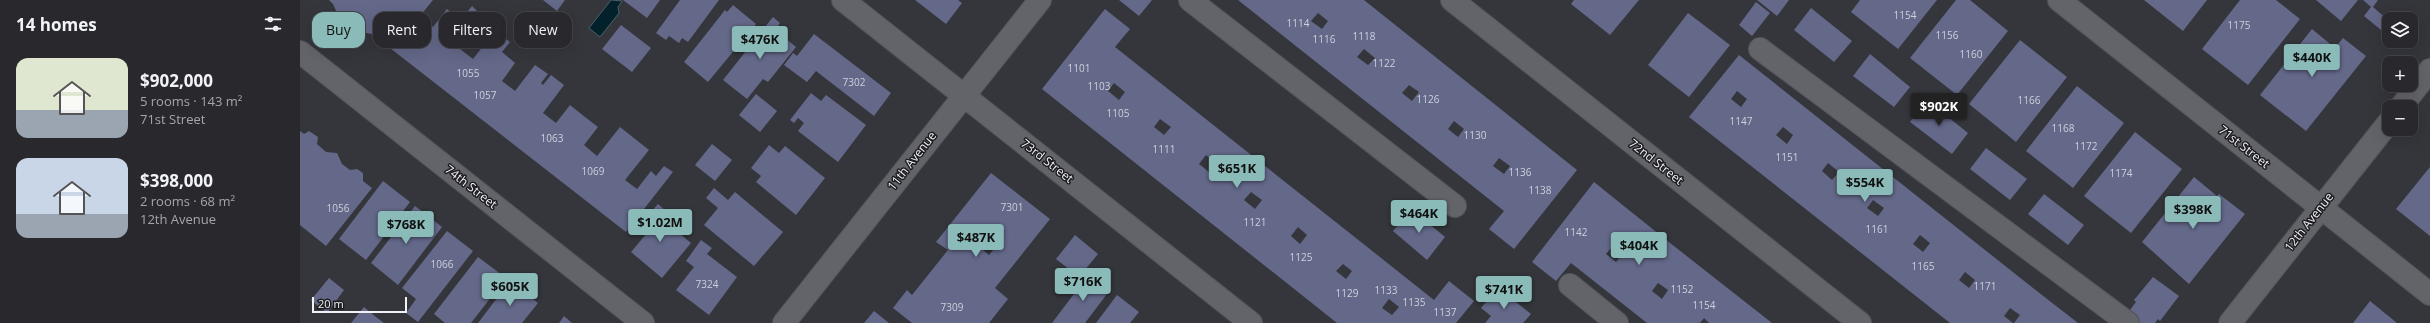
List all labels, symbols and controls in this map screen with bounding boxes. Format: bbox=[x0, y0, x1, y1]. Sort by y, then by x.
house number: 1154 bbox=[1894, 8, 1917, 22]
chip: Buy bbox=[312, 12, 365, 48]
chip: Rent bbox=[373, 12, 431, 48]
chip: Filters bbox=[439, 12, 506, 48]
chip: New bbox=[514, 12, 572, 48]
map controls bbox=[2382, 12, 2418, 136]
button: layers bbox=[2382, 12, 2418, 48]
text: 14 homes bbox=[16, 13, 97, 36]
icon: filters bbox=[262, 13, 284, 35]
house number: 1114 bbox=[1287, 16, 1310, 30]
house number: 1175 bbox=[2228, 18, 2251, 32]
pin: $476K bbox=[732, 26, 788, 60]
house number: 1156 bbox=[1936, 28, 1959, 42]
house number: 1118 bbox=[1353, 29, 1376, 43]
text: $476K bbox=[741, 30, 779, 48]
house number: 1116 bbox=[1313, 32, 1336, 46]
pin: $440K bbox=[2284, 44, 2340, 78]
house number: 1160 bbox=[1960, 47, 1983, 61]
text: $440K bbox=[2293, 48, 2331, 66]
house number: 1122 bbox=[1373, 56, 1396, 70]
button: + bbox=[2382, 56, 2418, 92]
house number: 1101 bbox=[1068, 61, 1090, 75]
house number: 1055 bbox=[457, 66, 480, 80]
text: $902,000 bbox=[140, 69, 213, 92]
icon: home bbox=[48, 74, 96, 122]
house number: 7302 bbox=[843, 75, 866, 89]
house number: 1103 bbox=[1088, 79, 1111, 93]
house number: 1057 bbox=[474, 88, 497, 102]
text: 5 rooms · 143 m² bbox=[140, 92, 242, 110]
house number: 1126 bbox=[1417, 92, 1440, 106]
pin: $902K bbox=[1911, 93, 1967, 127]
house number: 1166 bbox=[2018, 93, 2041, 107]
text: $902K bbox=[1920, 97, 1958, 115]
button: − bbox=[2382, 100, 2418, 136]
house number: 1105 bbox=[1107, 106, 1130, 120]
text: 71st Street bbox=[140, 110, 205, 128]
house number: 1147 bbox=[1730, 114, 1753, 128]
house number: 1168 bbox=[2052, 121, 2075, 135]
street label: 71st Street bbox=[2215, 121, 2273, 172]
street label: 11th Avenue bbox=[883, 128, 940, 194]
house number: 1130 bbox=[1464, 128, 1487, 142]
house number: 1063 bbox=[541, 131, 564, 145]
street label: 73rd Street bbox=[1017, 135, 1077, 187]
street label: 72nd Street bbox=[1625, 135, 1687, 188]
house number: 1172 bbox=[2075, 139, 2098, 153]
house number: 1111 bbox=[1153, 142, 1175, 156]
house number: 1151 bbox=[1776, 150, 1798, 164]
pin: $651K bbox=[1209, 155, 1265, 189]
text: $651K bbox=[1218, 159, 1256, 177]
street label: 74th Street bbox=[442, 161, 501, 212]
house number: 1069 bbox=[582, 164, 605, 178]
house number: 1136 bbox=[1509, 165, 1532, 179]
house number: 1174 bbox=[2110, 166, 2133, 180]
text: $398,000 bbox=[140, 169, 213, 192]
pin: $554K bbox=[1837, 169, 1893, 203]
text: $554K bbox=[1846, 173, 1884, 191]
icon: home bbox=[48, 174, 96, 222]
house number: 1138 bbox=[1529, 183, 1552, 197]
street label: 12th Avenue bbox=[2280, 189, 2337, 255]
text: 2 rooms · 68 m² bbox=[140, 192, 235, 210]
pin: $398K bbox=[2165, 196, 2221, 230]
house number: 7301 bbox=[1001, 200, 1023, 214]
pin: $464K bbox=[1391, 200, 1447, 234]
text: $398K bbox=[2174, 200, 2212, 218]
house number: 1056 bbox=[327, 201, 350, 215]
text: $464K bbox=[1400, 204, 1438, 222]
pin: $1.02M bbox=[627, 209, 693, 243]
text: 12th Avenue bbox=[140, 210, 216, 228]
pin: $768K bbox=[378, 211, 434, 245]
text: $1.02M bbox=[637, 213, 683, 231]
text: $768K bbox=[387, 215, 425, 233]
house number: 1121 bbox=[1244, 215, 1266, 229]
house number: 1161 bbox=[1866, 222, 1888, 236]
pin: $487K bbox=[948, 224, 1004, 258]
house number: 1142 bbox=[1565, 225, 1588, 239]
text: $487K bbox=[957, 228, 995, 246]
pin: $404K bbox=[1611, 232, 1667, 266]
text: $404K bbox=[1620, 236, 1658, 254]
house number: 1125 bbox=[1290, 250, 1313, 264]
house number: 1066 bbox=[431, 257, 454, 271]
house number: 1165 bbox=[1912, 259, 1935, 273]
pin: $716K bbox=[1055, 268, 1111, 302]
text: $716K bbox=[1064, 272, 1102, 290]
pin: $605K bbox=[482, 273, 538, 307]
pin: $741K bbox=[1476, 276, 1532, 310]
text: $605K bbox=[491, 277, 529, 295]
house number: 7324 bbox=[696, 277, 719, 291]
house number: 1171 bbox=[1974, 279, 1996, 293]
text: $741K bbox=[1485, 280, 1523, 298]
house number: 1152 bbox=[1671, 282, 1694, 296]
house number: 1133 bbox=[1375, 283, 1398, 297]
house number: 1129 bbox=[1336, 286, 1359, 300]
scale bar bbox=[312, 295, 407, 314]
house number: 1135 bbox=[1403, 295, 1426, 309]
text: 20 m bbox=[318, 296, 344, 311]
house number: 1154 bbox=[1693, 298, 1716, 312]
house number: 7309 bbox=[941, 300, 964, 314]
house number: 1137 bbox=[1434, 305, 1457, 319]

